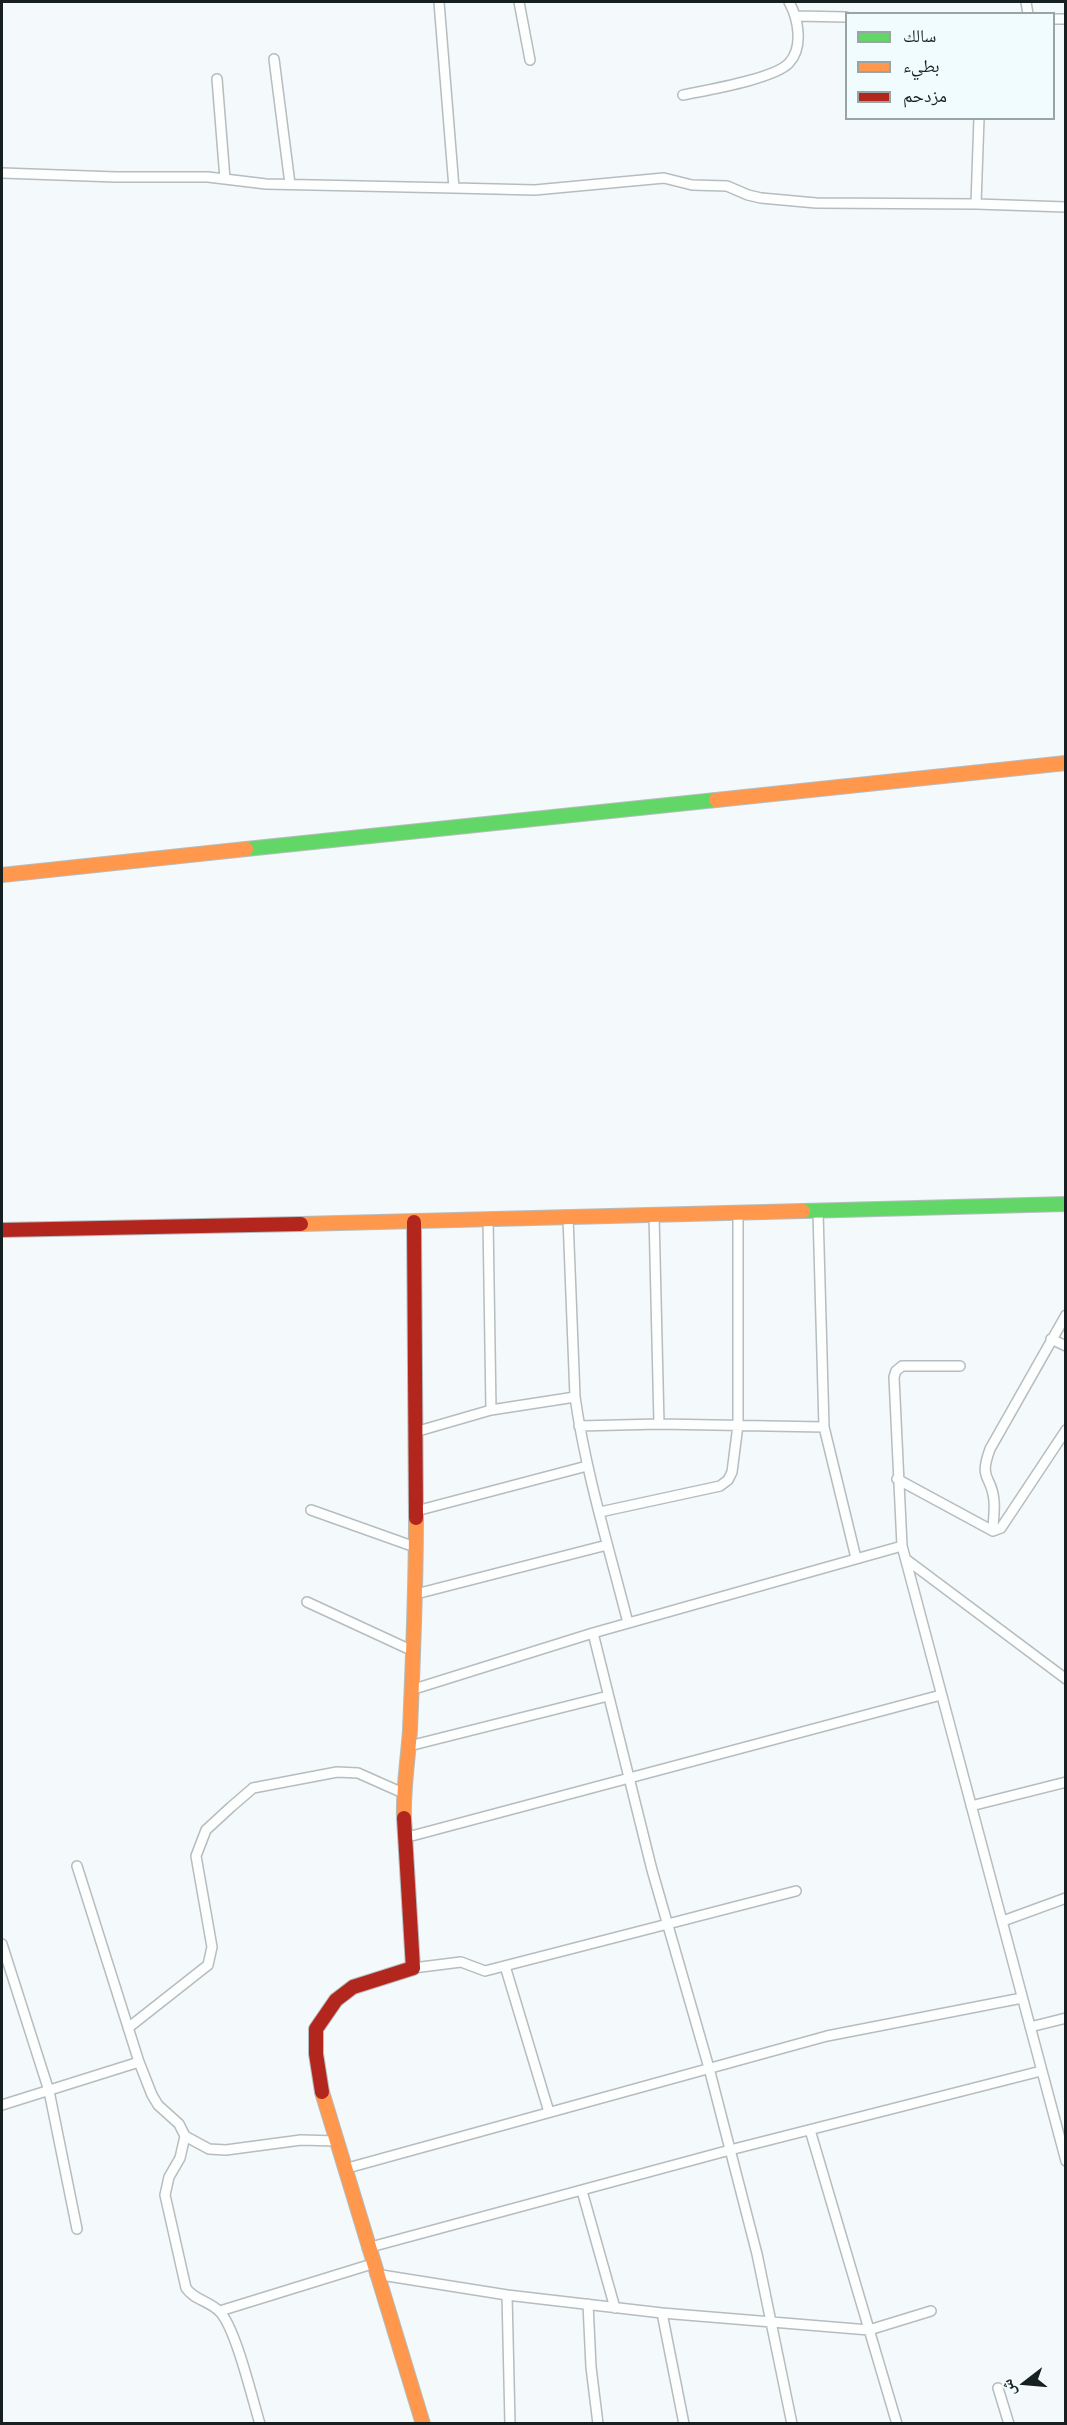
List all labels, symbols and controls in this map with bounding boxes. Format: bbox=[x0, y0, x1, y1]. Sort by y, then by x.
legend bbox=[845, 12, 1055, 120]
text: سالك bbox=[903, 22, 936, 49]
text: بطيء bbox=[903, 52, 940, 79]
text: مزدحم bbox=[903, 82, 947, 109]
north arrow bbox=[995, 2353, 1055, 2413]
text: ش bbox=[994, 2376, 1022, 2399]

